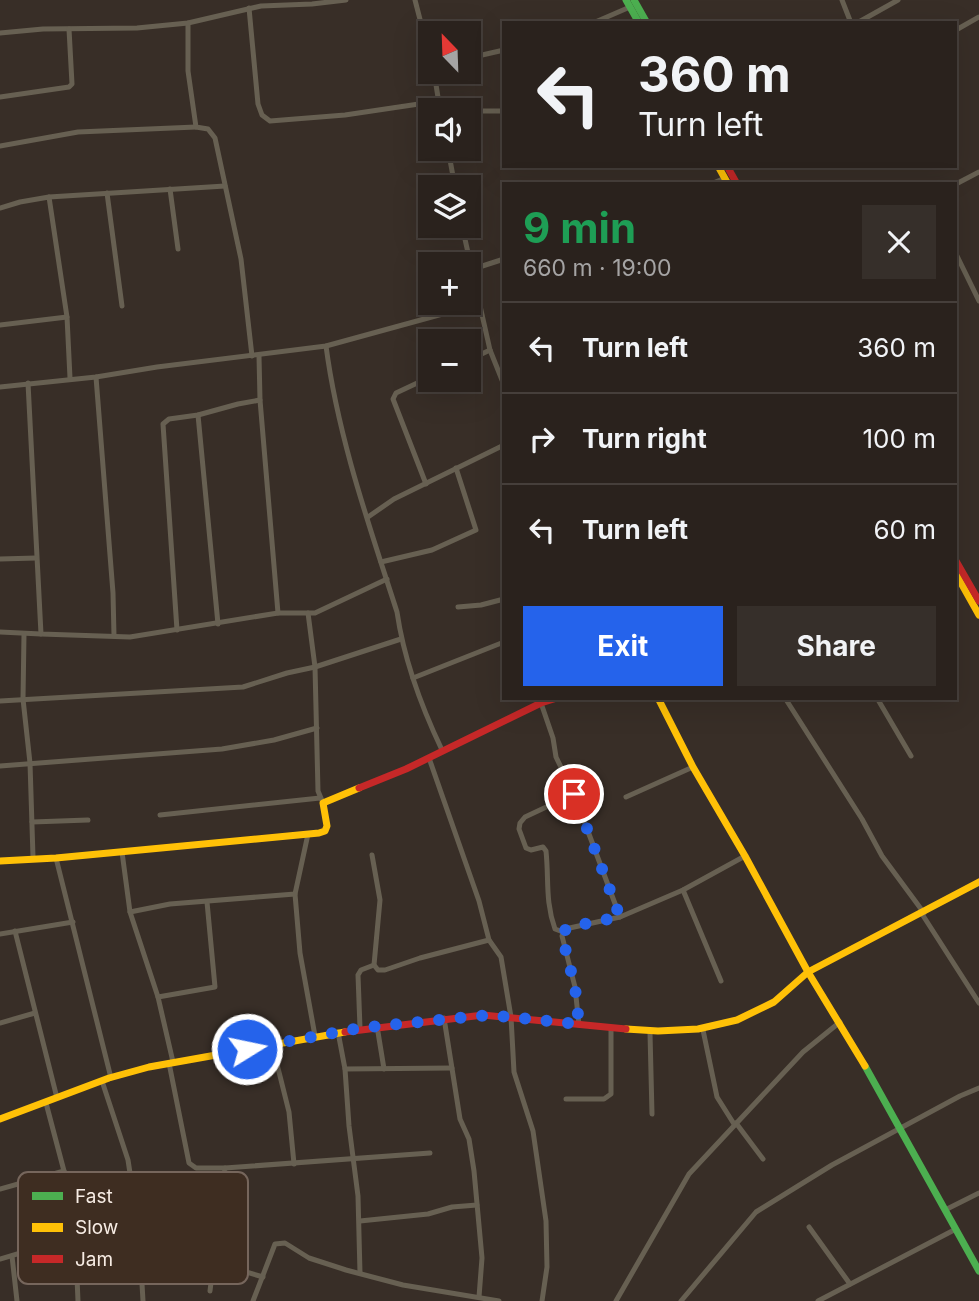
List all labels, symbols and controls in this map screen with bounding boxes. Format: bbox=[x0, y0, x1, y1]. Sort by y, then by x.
north arrow bbox=[418, 21, 481, 84]
map controls bbox=[418, 21, 481, 392]
text: 360 m bbox=[638, 45, 791, 104]
icon: left bbox=[523, 49, 614, 140]
button: sound bbox=[418, 98, 481, 161]
text: Turn left bbox=[638, 105, 763, 144]
button: layers bbox=[418, 175, 481, 238]
text: 9 min bbox=[523, 202, 636, 253]
button: close bbox=[862, 205, 936, 279]
button: + bbox=[418, 252, 481, 315]
text: 660 m · 19:00 bbox=[523, 254, 671, 282]
button: − bbox=[418, 329, 481, 392]
icon: left bbox=[523, 329, 561, 367]
text: Turn left bbox=[582, 332, 688, 363]
text: 360 m bbox=[857, 332, 936, 363]
icon: right bbox=[523, 420, 561, 458]
text: Turn right bbox=[582, 423, 707, 454]
text: 100 m bbox=[863, 423, 936, 454]
icon: left bbox=[523, 511, 561, 549]
text: Turn left bbox=[582, 514, 688, 545]
text: 60 m bbox=[873, 514, 936, 545]
button: Exit bbox=[523, 606, 723, 686]
button: Share bbox=[737, 606, 936, 686]
pin bbox=[544, 764, 604, 824]
icon: arrive bbox=[555, 775, 593, 813]
position arrow bbox=[210, 1012, 284, 1086]
legend bbox=[18, 1172, 248, 1284]
text: Fast bbox=[75, 1185, 113, 1208]
text: Slow bbox=[75, 1216, 118, 1239]
text: Jam bbox=[75, 1248, 113, 1271]

